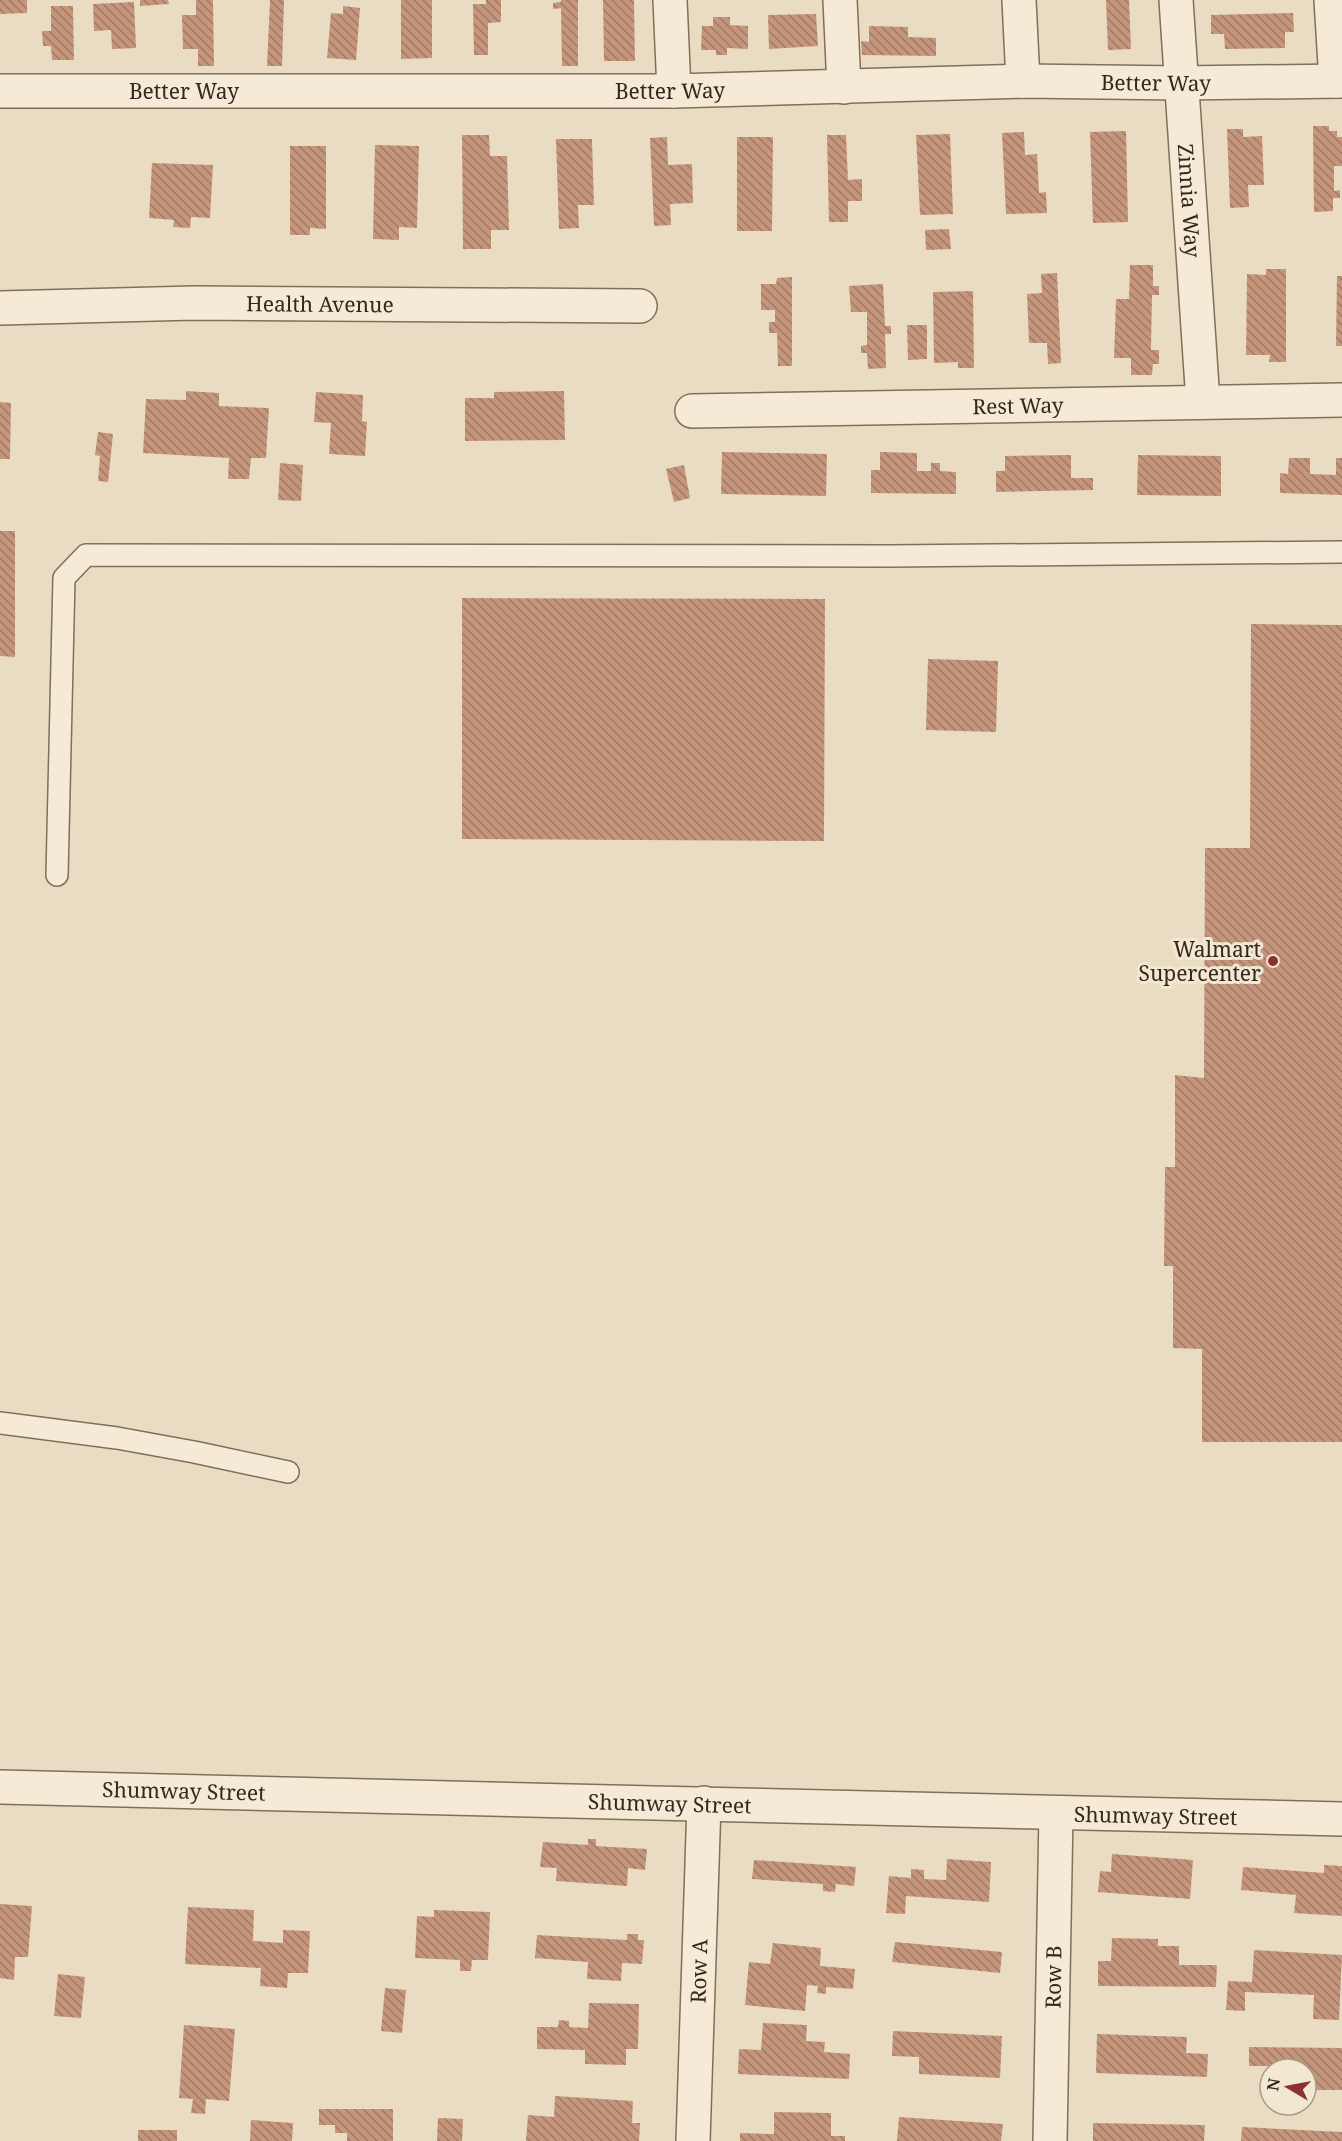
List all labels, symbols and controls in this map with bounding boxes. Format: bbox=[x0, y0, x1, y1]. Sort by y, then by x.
street label: Better Way bbox=[1101, 68, 1211, 97]
street label: Better Way bbox=[615, 76, 726, 105]
street label: Better Way bbox=[129, 77, 239, 105]
street label: Zinnia Way bbox=[1172, 143, 1207, 259]
street label: Health Avenue bbox=[246, 289, 394, 318]
street label: Rest Way bbox=[972, 391, 1064, 420]
place label: Walmart Supercenter bbox=[1139, 935, 1261, 987]
marker: Walmart Supercenter bbox=[1266, 954, 1280, 968]
street label: Shumway Street bbox=[102, 1775, 266, 1807]
street label: Shumway Street bbox=[588, 1787, 752, 1820]
street label: Shumway Street bbox=[1074, 1800, 1238, 1831]
street label: Row A bbox=[683, 1938, 714, 2004]
street label: Row B bbox=[1038, 1945, 1068, 2009]
north arrow bbox=[1258, 2057, 1318, 2117]
text: N bbox=[1261, 2076, 1285, 2093]

